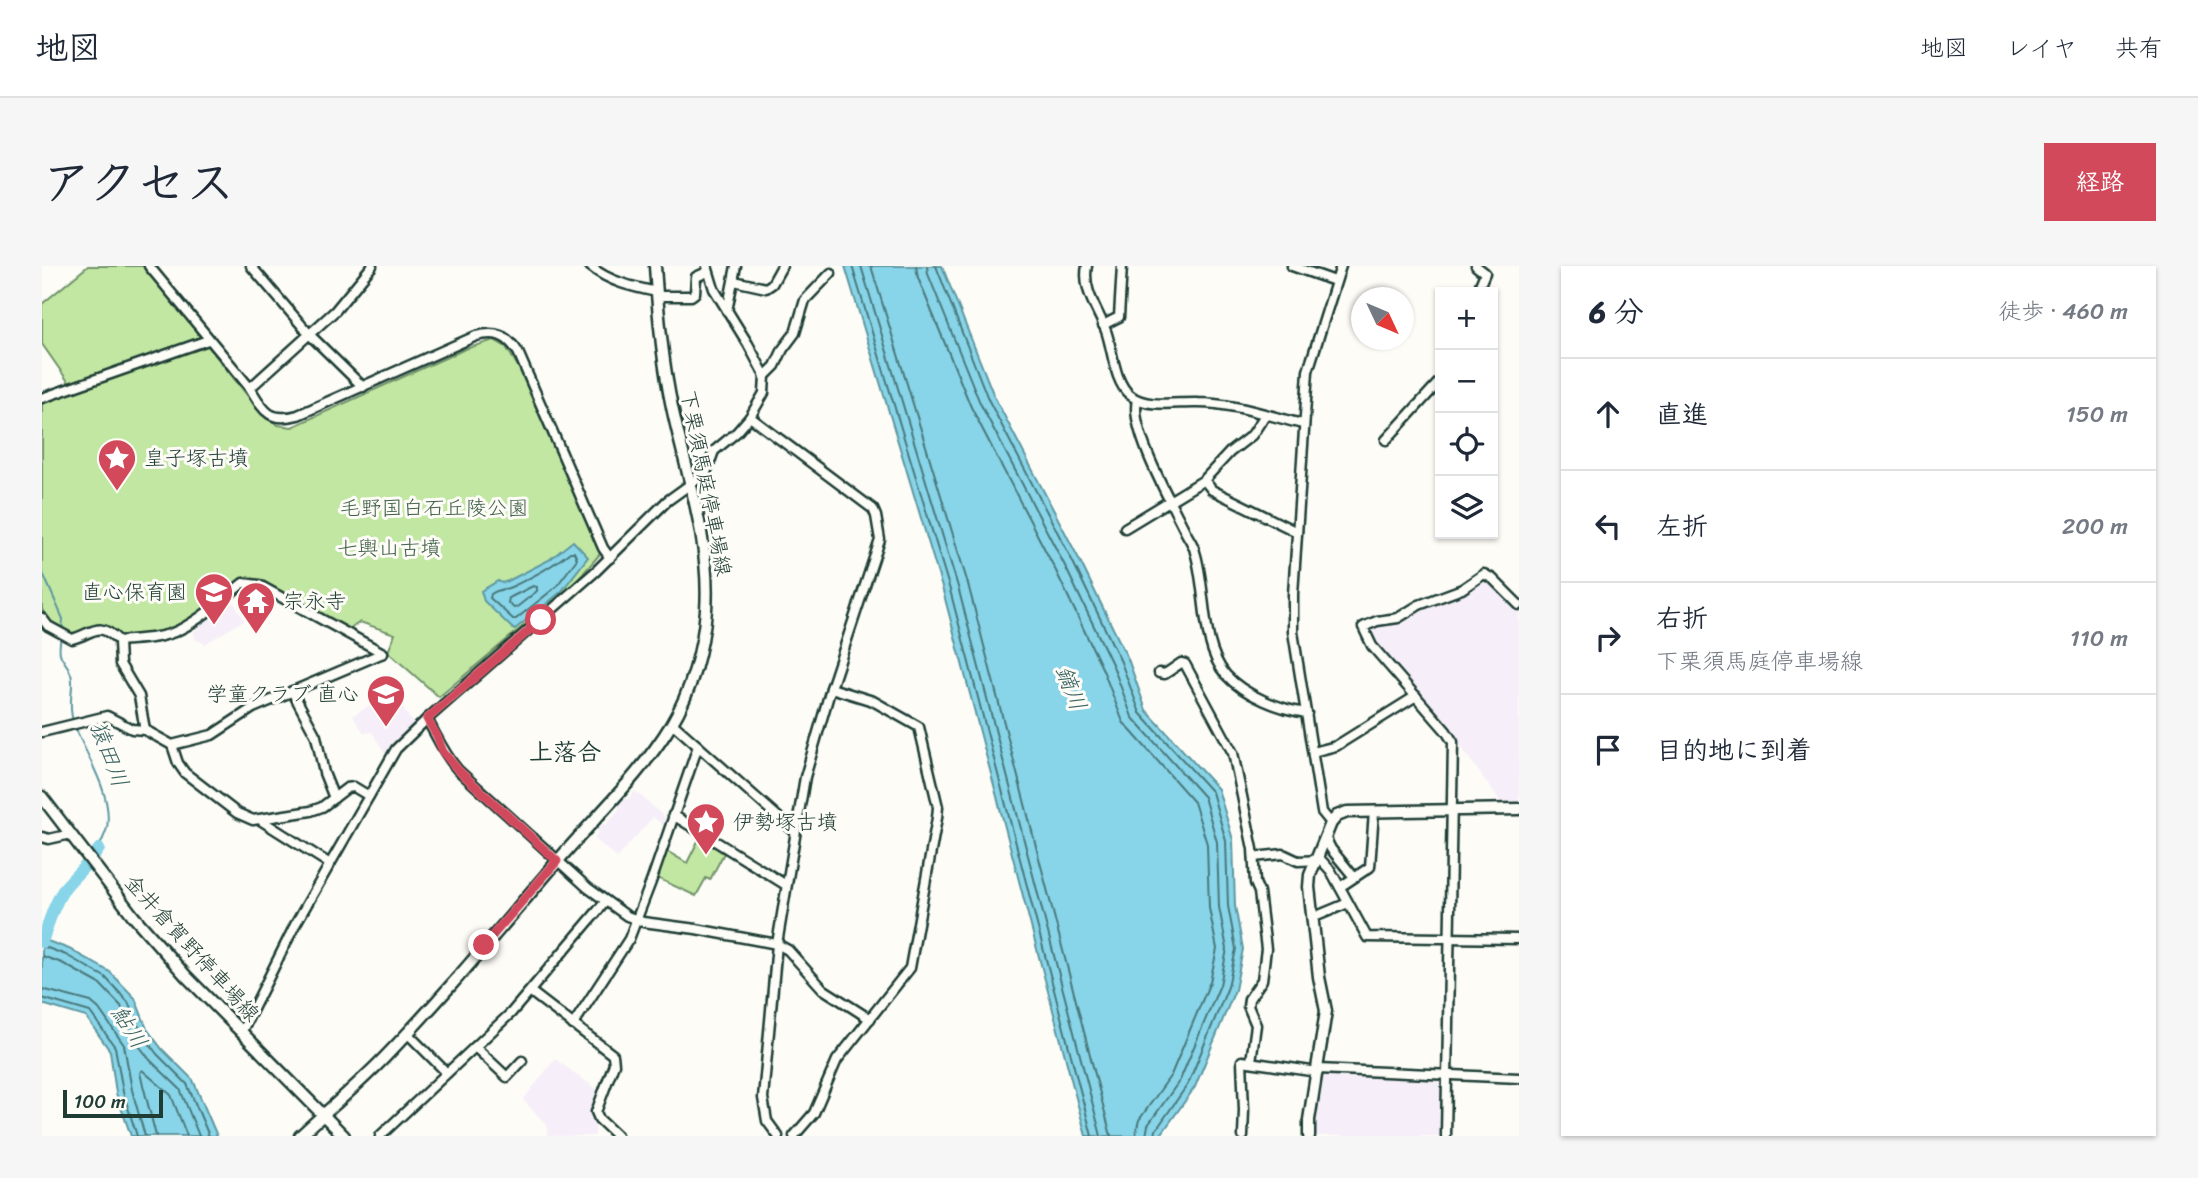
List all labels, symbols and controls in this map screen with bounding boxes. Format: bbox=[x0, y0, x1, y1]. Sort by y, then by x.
text: 地図 bbox=[35, 19, 101, 77]
text: 地図 bbox=[1920, 27, 1968, 69]
text: レイヤ bbox=[2006, 27, 2077, 69]
text: 共有 bbox=[2115, 27, 2163, 69]
text: アクセス bbox=[42, 139, 235, 226]
button: 経路 bbox=[2044, 143, 2156, 221]
text: 6 分 bbox=[1589, 285, 1644, 339]
north arrow bbox=[1351, 287, 1414, 350]
map controls bbox=[1435, 287, 1498, 539]
button: + bbox=[1435, 287, 1498, 350]
text: 徒歩 · 460 m bbox=[1998, 291, 2128, 332]
button: − bbox=[1435, 350, 1498, 413]
street label: 下栗須馬庭停車場線 bbox=[669, 387, 743, 579]
text: 直進 bbox=[1656, 391, 1708, 437]
text: 150 m bbox=[2066, 394, 2128, 435]
icon: ahead bbox=[1589, 395, 1627, 433]
button: locate bbox=[1435, 413, 1498, 476]
place icon: 皇子塚古墳 bbox=[96, 437, 138, 492]
place label: 皇子塚古墳 bbox=[144, 439, 249, 477]
button: layers bbox=[1435, 476, 1498, 539]
park label: 毛野国白石丘陵公園 bbox=[340, 489, 529, 527]
text: 左折 bbox=[1656, 503, 1708, 549]
text: 200 m bbox=[2062, 506, 2128, 547]
icon: left bbox=[1589, 507, 1627, 545]
park label: 七輿山古墳 bbox=[337, 529, 442, 567]
school or university icon: 直心保育園 bbox=[193, 571, 235, 626]
place label: 直心保育園 bbox=[82, 573, 187, 611]
temple icon: 宗永寺 bbox=[235, 580, 277, 635]
place label: 宗永寺 bbox=[283, 582, 346, 620]
text: 右折 bbox=[1656, 595, 1708, 641]
route start bbox=[525, 604, 556, 635]
text: 110 m bbox=[2070, 618, 2128, 659]
icon: right bbox=[1589, 619, 1627, 657]
text: 下栗須馬庭停車場線 bbox=[1656, 641, 1863, 682]
water label: 鏑川 bbox=[1044, 659, 1098, 717]
school or university icon: 学童クラブ 直心 bbox=[365, 673, 407, 728]
place label: 学童クラブ 直心 bbox=[207, 675, 359, 713]
water label: 猿田川 bbox=[77, 714, 141, 794]
text: 目的地に到着 bbox=[1656, 727, 1812, 773]
district label: 上落合 bbox=[529, 731, 601, 773]
icon: arrive bbox=[1589, 731, 1627, 769]
place icon: 伊勢塚古墳 bbox=[685, 801, 727, 856]
place label: 伊勢塚古墳 bbox=[733, 803, 838, 841]
street label: 金井倉賀野停車場線 bbox=[115, 865, 269, 1031]
route end bbox=[468, 929, 499, 960]
water label: 鮎川 bbox=[99, 997, 159, 1057]
text: 100 m bbox=[74, 1085, 126, 1118]
scale bar bbox=[63, 1087, 163, 1119]

